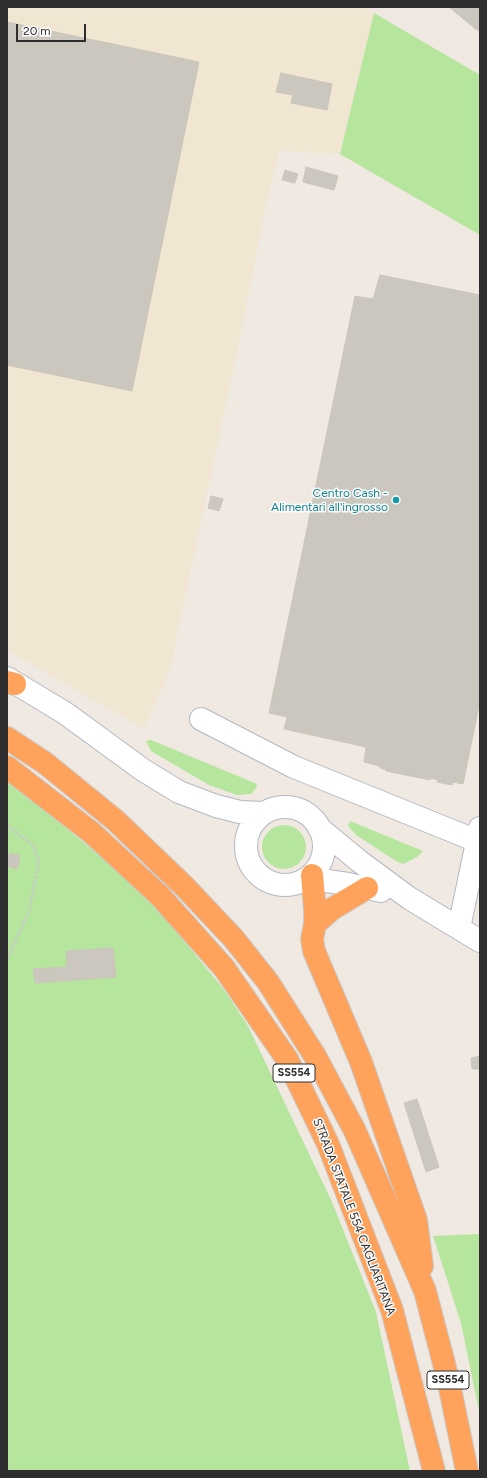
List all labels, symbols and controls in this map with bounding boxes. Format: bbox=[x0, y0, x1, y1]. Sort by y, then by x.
scale bar bbox=[18, 16, 88, 42]
text: 20 m bbox=[23, 24, 51, 38]
place label: Centro Cash - Alimentari all'ingrosso bbox=[271, 486, 388, 514]
marker: Centro Cash - Alimentari all'ingrosso bbox=[391, 495, 401, 505]
road number: SS554 bbox=[273, 1064, 315, 1082]
street label: STRADA STATALE 554 CAGLIARITANA bbox=[310, 1116, 398, 1318]
road number: SS554 bbox=[427, 1371, 469, 1389]

